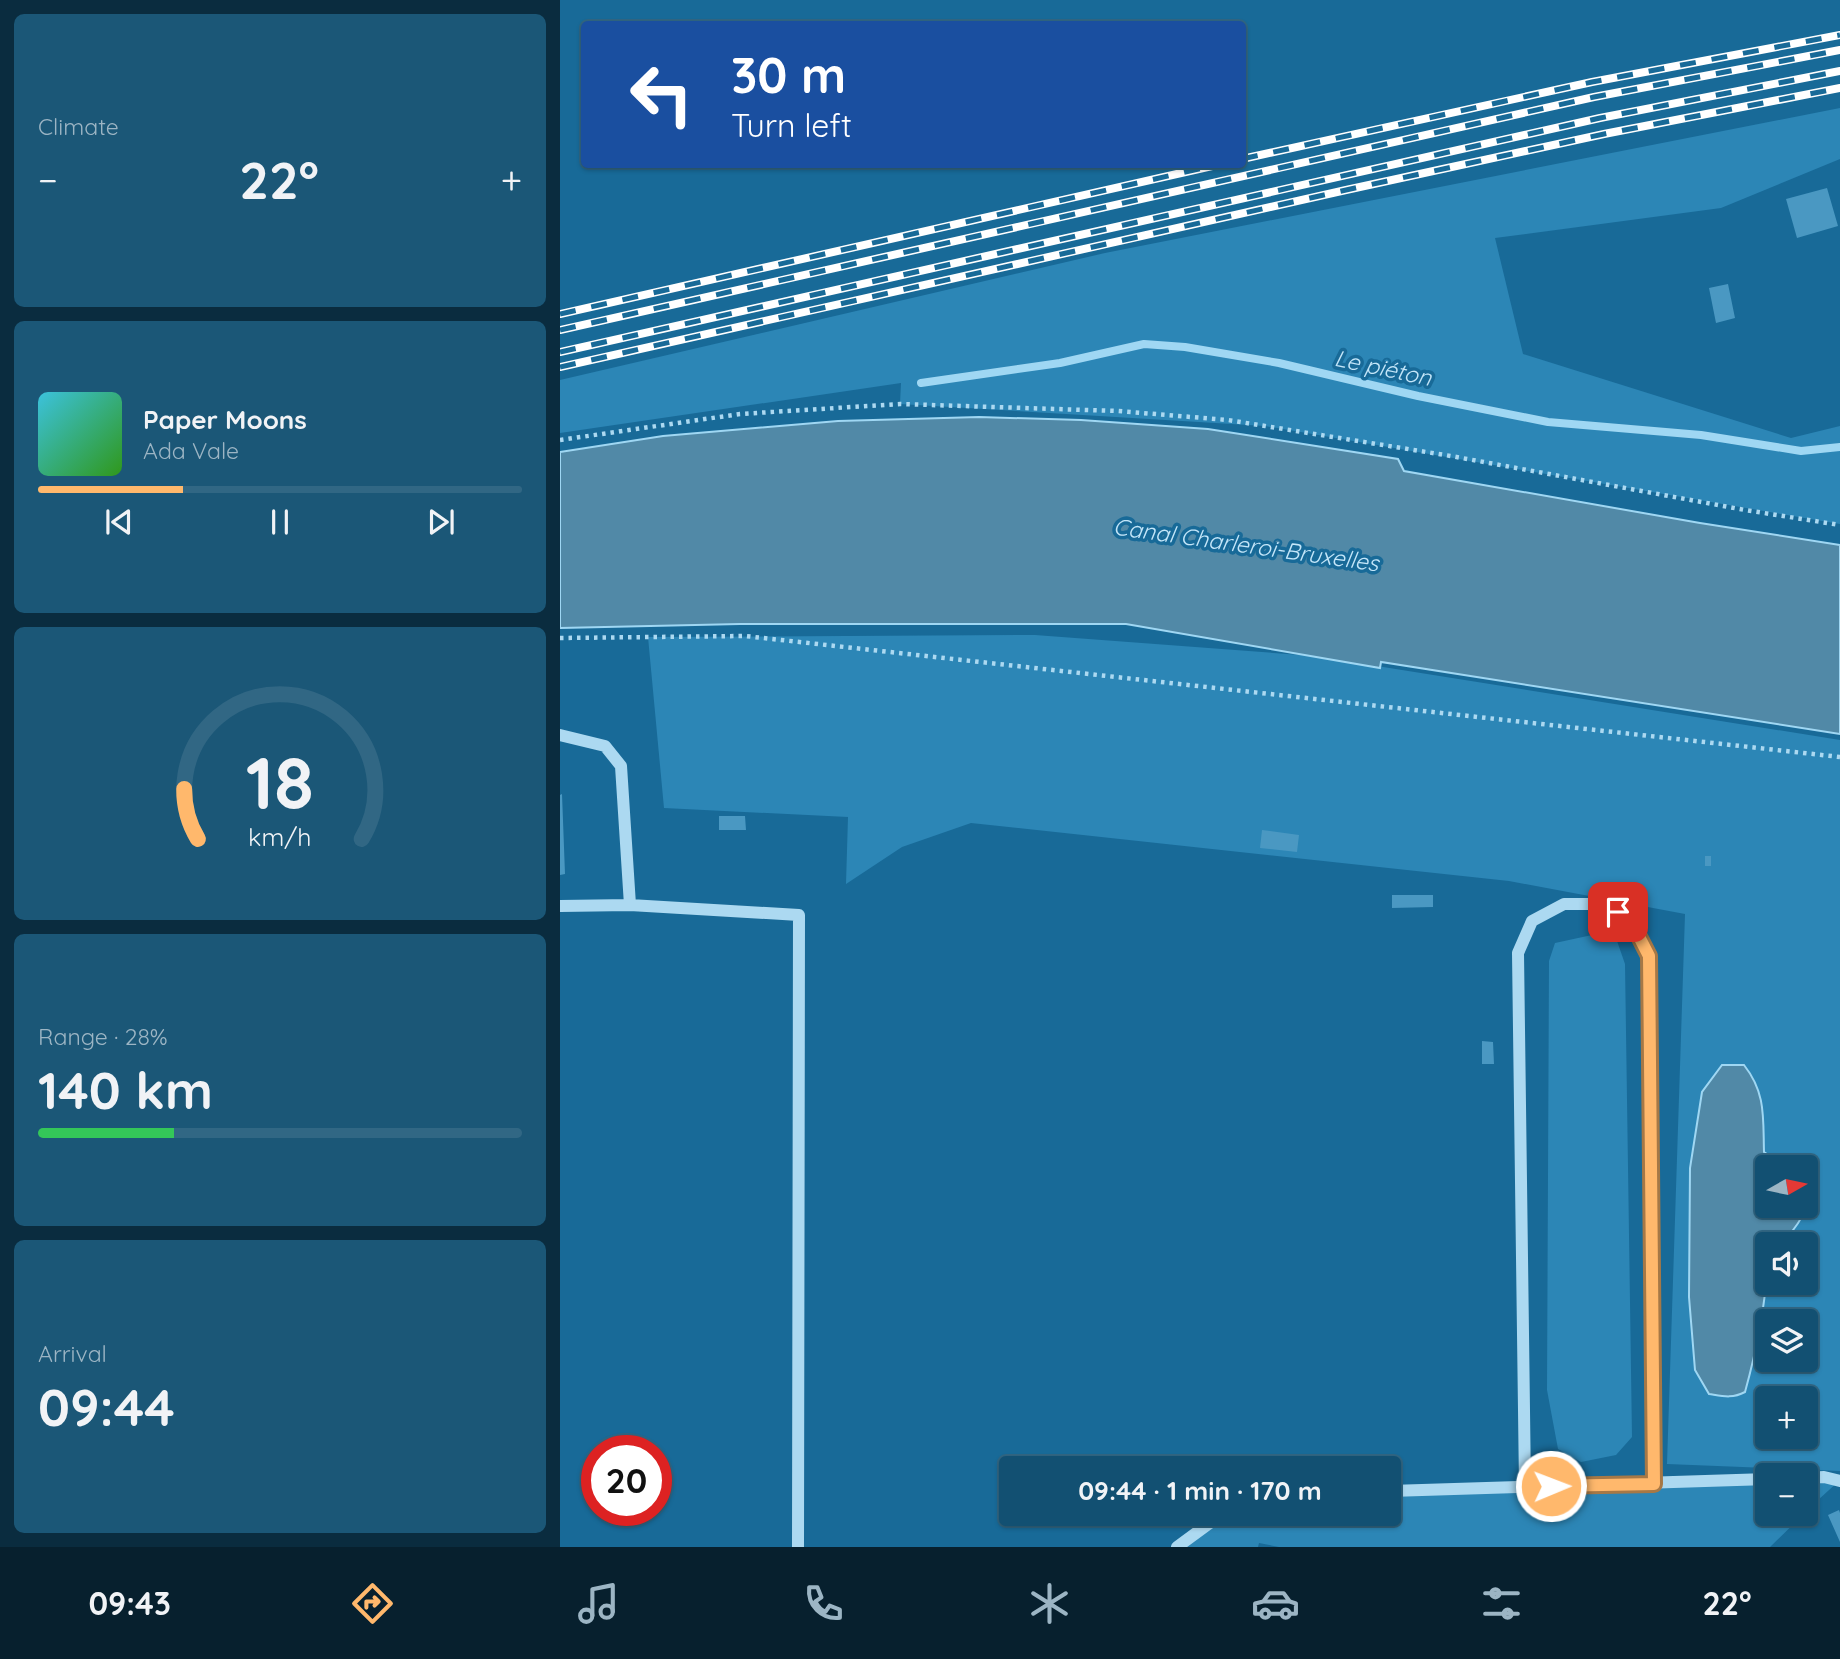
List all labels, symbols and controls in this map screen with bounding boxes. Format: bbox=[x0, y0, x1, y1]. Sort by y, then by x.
text: 30 m bbox=[731, 44, 846, 105]
icon: left bbox=[616, 49, 707, 140]
text: Turn left bbox=[731, 105, 852, 145]
text: Climate bbox=[38, 112, 119, 141]
text: 22° bbox=[239, 147, 319, 212]
text: − bbox=[38, 156, 58, 204]
text: + bbox=[501, 156, 522, 204]
water label: Le piéton bbox=[1332, 343, 1435, 392]
text: Paper Moons bbox=[143, 403, 307, 436]
text: Ada Vale bbox=[143, 436, 239, 465]
icon: previous bbox=[100, 503, 138, 541]
icon: pause bbox=[261, 503, 299, 541]
icon: next bbox=[422, 503, 460, 541]
water label: Canal Charleroi-Bruxelles bbox=[1111, 512, 1383, 578]
text: 18 bbox=[246, 737, 314, 828]
text: km/h bbox=[248, 821, 312, 852]
pin bbox=[1588, 882, 1648, 942]
icon: arrive bbox=[1599, 893, 1637, 931]
text: Range · 28% bbox=[38, 1022, 168, 1051]
text: 140 km bbox=[38, 1057, 213, 1122]
north arrow bbox=[1755, 1155, 1818, 1218]
map controls bbox=[1755, 1155, 1818, 1526]
button: sound bbox=[1755, 1232, 1818, 1295]
button: layers bbox=[1755, 1309, 1818, 1372]
text: Arrival bbox=[38, 1339, 107, 1368]
text: 09:44 bbox=[38, 1374, 175, 1439]
button: + bbox=[1755, 1386, 1818, 1449]
speed limit sign: 20 bbox=[581, 1435, 672, 1526]
position arrow bbox=[1514, 1449, 1588, 1523]
button: − bbox=[1755, 1463, 1818, 1526]
text: 09:44 · 1 min · 170 m bbox=[1078, 1474, 1322, 1507]
icon: directions bbox=[348, 1579, 397, 1628]
icon: music bbox=[574, 1579, 623, 1628]
icon: phone bbox=[799, 1579, 848, 1628]
icon: climate bbox=[1025, 1579, 1074, 1628]
icon: car bbox=[1251, 1579, 1300, 1628]
icon: filters bbox=[1477, 1579, 1526, 1628]
text: 09:43 bbox=[88, 1583, 171, 1623]
text: 22° bbox=[1703, 1583, 1752, 1623]

